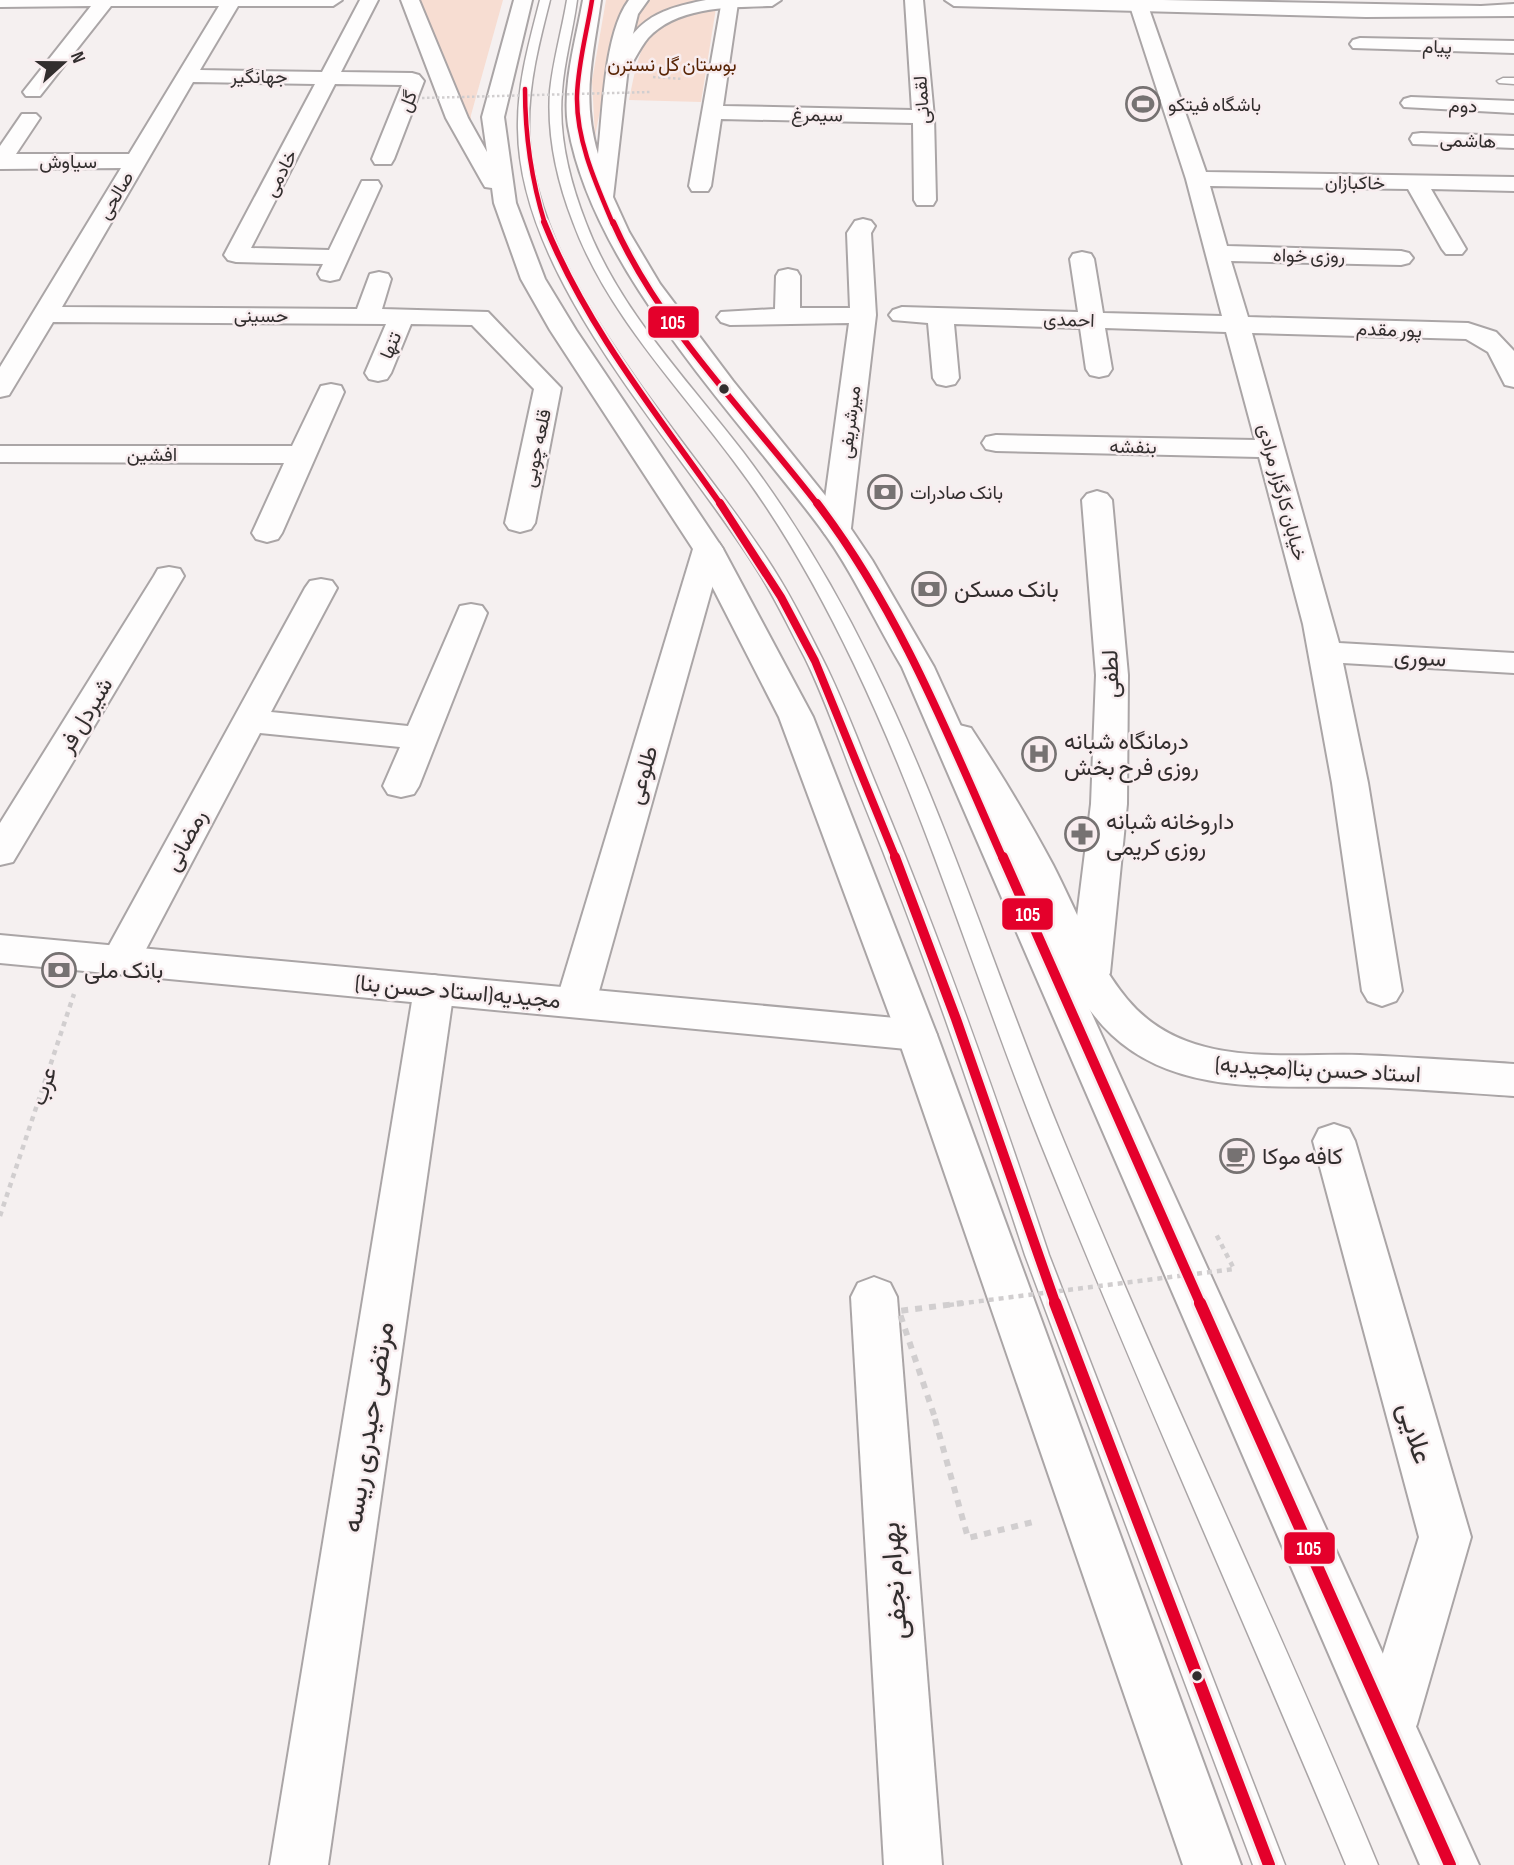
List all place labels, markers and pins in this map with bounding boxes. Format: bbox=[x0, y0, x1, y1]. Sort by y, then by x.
sports icon: باشگاه فیتکو bbox=[1124, 85, 1162, 123]
place label: باشگاه فیتکو bbox=[1168, 94, 1261, 117]
unlabelled marker bbox=[717, 382, 731, 396]
bank icon: بانک صادرات bbox=[866, 473, 904, 511]
place label: بانک صادرات bbox=[910, 482, 1003, 505]
bank icon: بانک مسکن bbox=[910, 570, 948, 608]
place label: بانک مسکن bbox=[954, 576, 1059, 604]
place label: درمانگاه شبانه روزی فرح بخش bbox=[1064, 728, 1199, 783]
hospital icon: درمانگاه شبانه روزی فرح بخش bbox=[1020, 735, 1058, 773]
place label: داروخانه شبانه روزی کریمی bbox=[1106, 808, 1234, 862]
pharmacy icon: داروخانه شبانه روزی کریمی bbox=[1063, 815, 1101, 853]
bank icon: بانک ملی bbox=[40, 951, 78, 989]
place label: بانک ملی bbox=[84, 957, 163, 985]
cafe icon: کافه موکا bbox=[1218, 1137, 1256, 1175]
place label: کافه موکا bbox=[1262, 1143, 1343, 1171]
unlabelled marker bbox=[1190, 1669, 1204, 1683]

